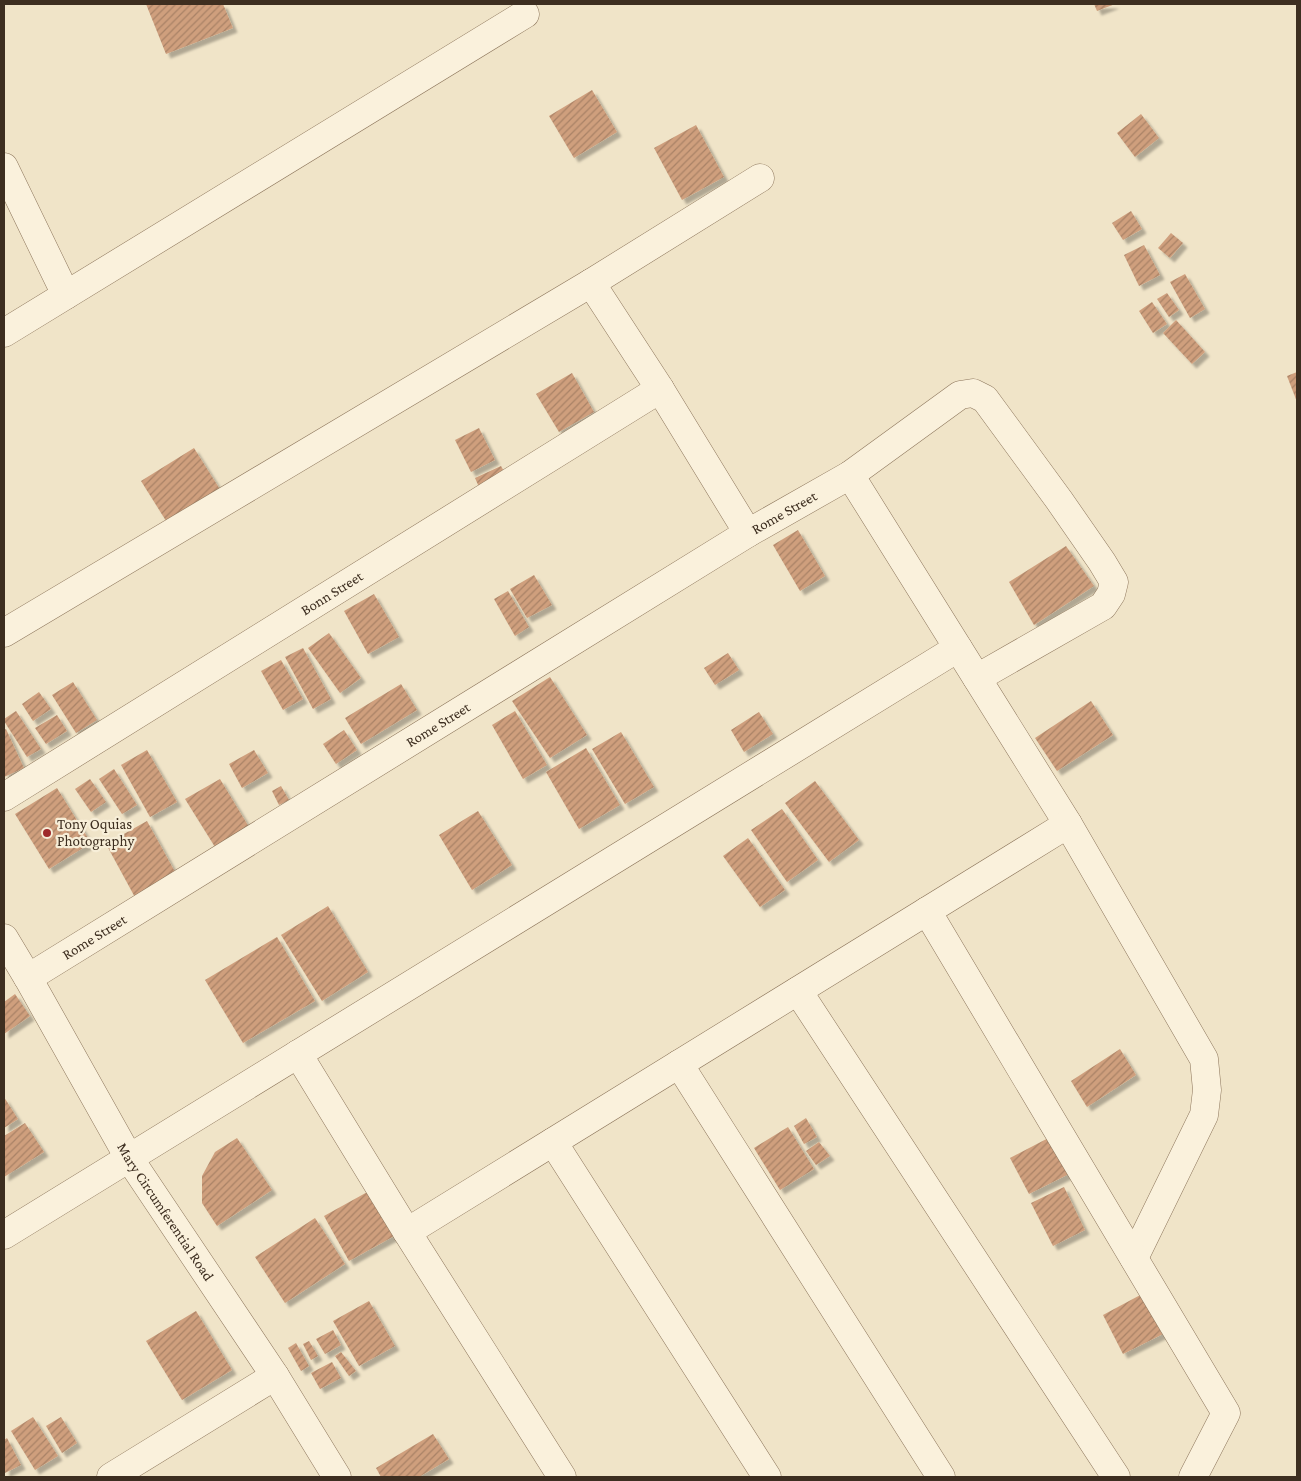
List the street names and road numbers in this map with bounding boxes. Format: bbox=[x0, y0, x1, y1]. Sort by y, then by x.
street label: Rome Street bbox=[749, 487, 820, 537]
street label: Bonn Street bbox=[298, 567, 366, 618]
street label: Rome Street bbox=[403, 698, 474, 750]
street label: Rome Street bbox=[59, 911, 130, 963]
street label: Mary Circumferential Road bbox=[114, 1140, 217, 1284]

